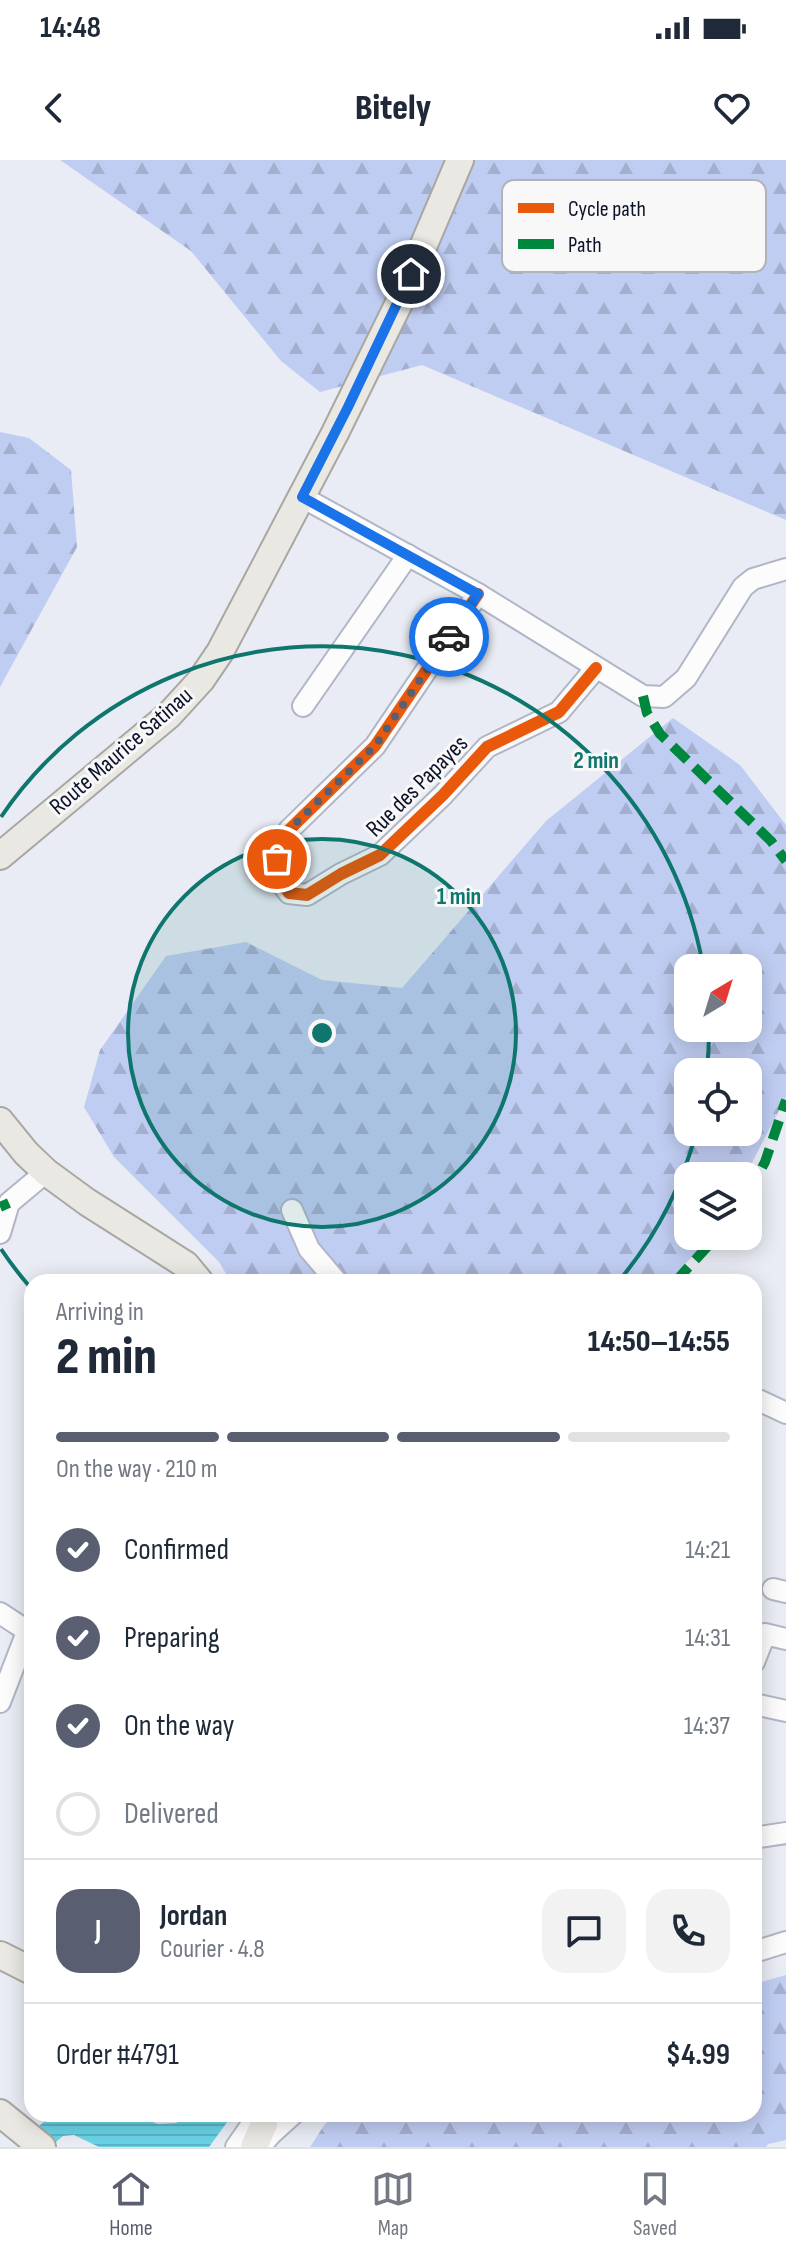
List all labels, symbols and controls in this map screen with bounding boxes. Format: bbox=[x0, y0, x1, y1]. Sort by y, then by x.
text: 14:48 bbox=[40, 10, 101, 46]
icon: back bbox=[32, 86, 76, 130]
icon: heart bbox=[710, 86, 754, 130]
text: Bitely bbox=[355, 87, 431, 130]
legend bbox=[502, 180, 766, 272]
text: Cycle path bbox=[568, 196, 646, 223]
text: Path bbox=[568, 232, 602, 259]
pin bbox=[377, 240, 445, 308]
icon: home bbox=[389, 252, 433, 296]
courier bbox=[409, 597, 489, 677]
icon: car bbox=[427, 615, 471, 659]
street label: Route Maurice Satinau bbox=[44, 681, 198, 821]
street label: Rue des Papayes bbox=[360, 729, 474, 843]
text: 2 min bbox=[573, 746, 619, 775]
pin bbox=[243, 825, 311, 893]
icon: bag bbox=[255, 837, 299, 881]
text: 1 min bbox=[437, 882, 481, 911]
north arrow bbox=[674, 954, 762, 1042]
map controls bbox=[674, 954, 762, 1250]
centre of rings bbox=[308, 1019, 336, 1047]
button: locate bbox=[674, 1058, 762, 1146]
button: layers bbox=[674, 1162, 762, 1250]
text: Arriving in bbox=[56, 1297, 144, 1328]
text: 14:50–14:55 bbox=[588, 1324, 730, 1360]
text: 2 min bbox=[56, 1326, 157, 1389]
text: On the way · 210 m bbox=[56, 1454, 217, 1485]
icon: check bbox=[56, 1528, 100, 1572]
text: Confirmed bbox=[124, 1532, 229, 1568]
text: 14:21 bbox=[685, 1535, 730, 1566]
icon: check bbox=[56, 1616, 100, 1660]
text: Preparing bbox=[124, 1620, 220, 1656]
text: 14:31 bbox=[685, 1623, 730, 1654]
icon: check bbox=[56, 1704, 100, 1748]
text: On the way bbox=[124, 1708, 234, 1744]
text: 14:37 bbox=[684, 1711, 730, 1742]
text: Delivered bbox=[124, 1796, 219, 1832]
button: chat bbox=[542, 1889, 626, 1973]
button: phone bbox=[646, 1889, 730, 1973]
text: Jordan bbox=[160, 1898, 227, 1934]
text: J bbox=[95, 1913, 101, 1949]
text: Courier · 4.8 bbox=[160, 1934, 265, 1965]
text: Order #4791 bbox=[56, 2037, 179, 2073]
text: $4.99 bbox=[666, 2037, 730, 2073]
tab: Home bbox=[109, 2167, 153, 2242]
tab: Map bbox=[371, 2167, 415, 2242]
tab: Saved bbox=[633, 2167, 677, 2242]

